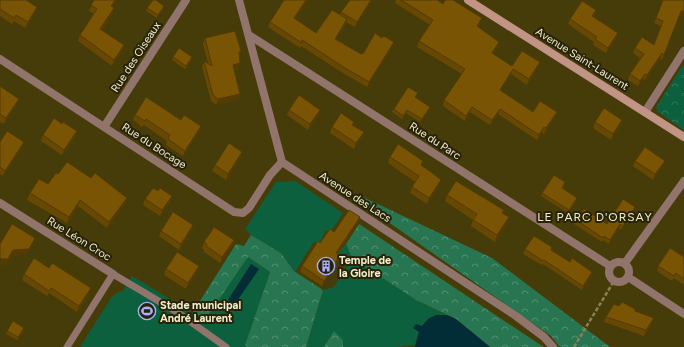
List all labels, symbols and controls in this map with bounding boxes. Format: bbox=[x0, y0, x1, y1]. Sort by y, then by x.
street label: Rue des Oiseaux bbox=[108, 19, 164, 95]
street label: Avenue Saint-Laurent bbox=[533, 25, 631, 93]
street label: Rue du Bocage bbox=[119, 120, 189, 172]
street label: Rue du Parc bbox=[407, 120, 463, 162]
street label: Avenue des Lacs bbox=[317, 169, 393, 225]
district label: LE PARC D'ORSAY bbox=[537, 210, 653, 224]
street label: Rue Léon Croc bbox=[45, 214, 113, 264]
place label: Temple de la Gloire bbox=[339, 254, 391, 280]
building icon: Temple de la Gloire bbox=[316, 256, 336, 276]
place label: Stade municipal André Laurent bbox=[160, 299, 241, 325]
sports icon: Stade municipal André Laurent bbox=[137, 301, 157, 321]

